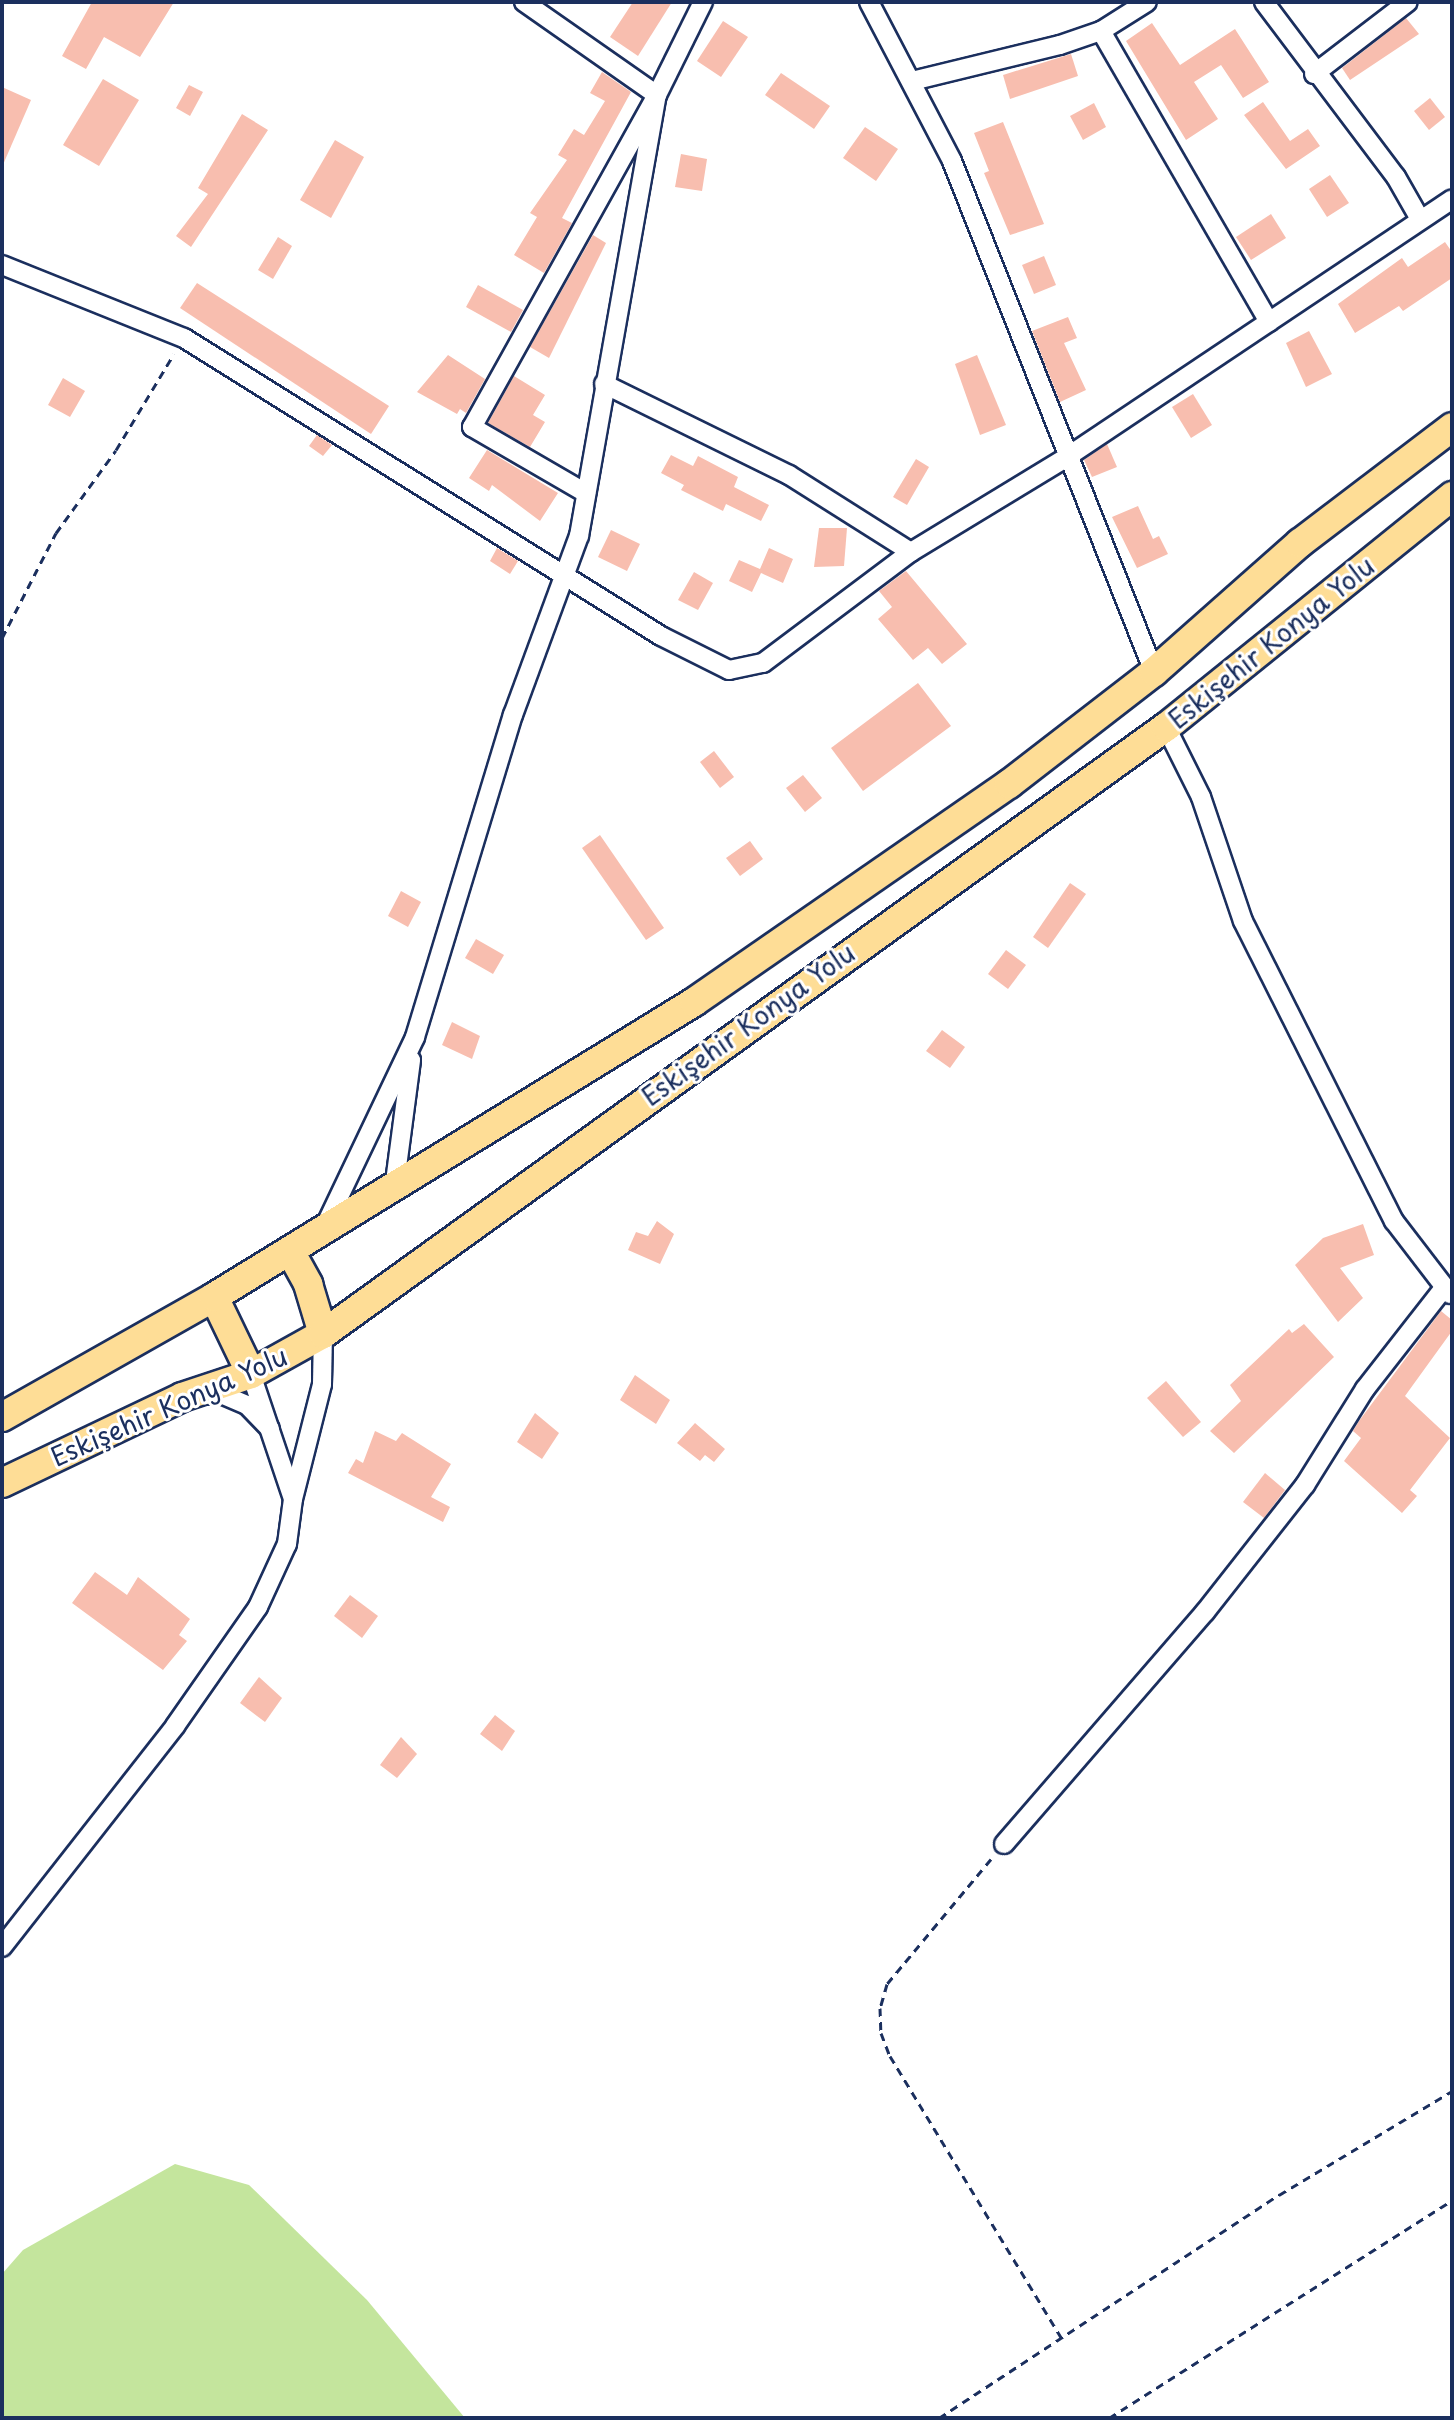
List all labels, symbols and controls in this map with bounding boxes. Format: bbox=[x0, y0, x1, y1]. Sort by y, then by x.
street label: Eskişehir Konya Yolu bbox=[1163, 550, 1379, 734]
street label: Eskişehir Konya Yolu bbox=[636, 937, 860, 1111]
street label: Eskişehir Konya Yolu bbox=[47, 1340, 291, 1472]

